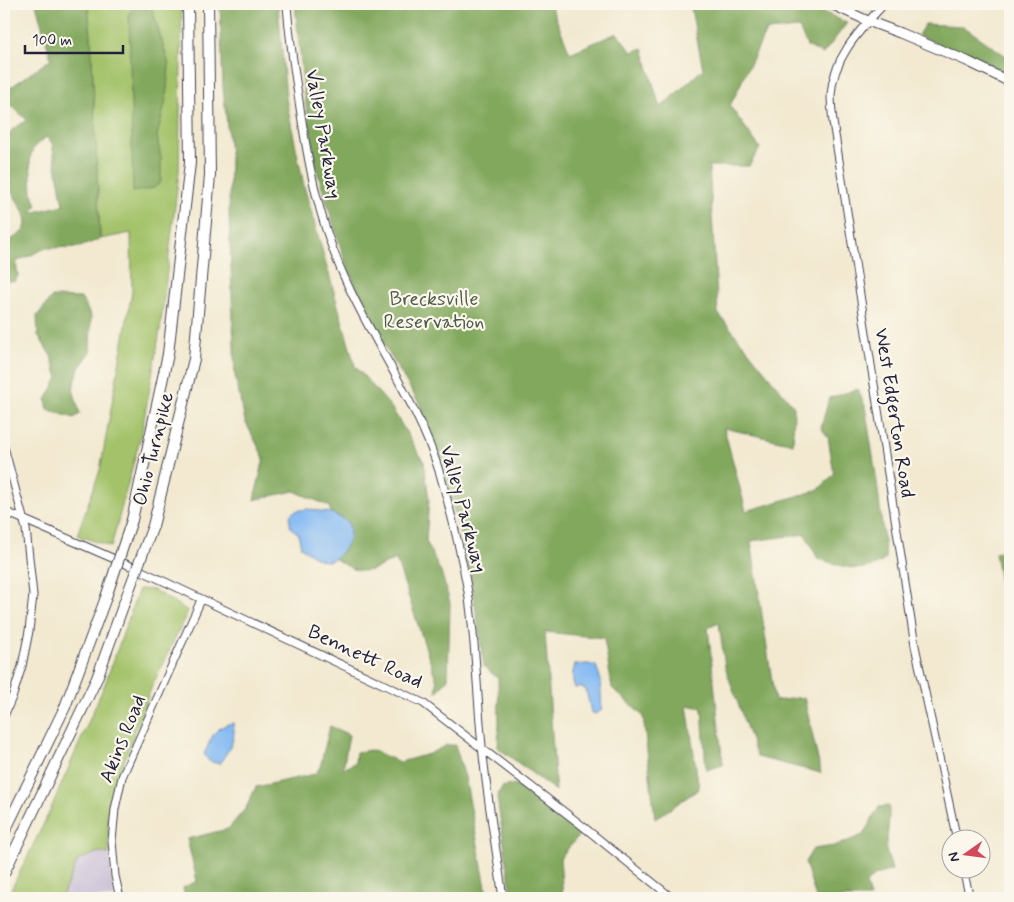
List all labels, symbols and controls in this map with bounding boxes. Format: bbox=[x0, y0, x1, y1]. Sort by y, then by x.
scale bar bbox=[25, 22, 122, 54]
text: 100 m bbox=[32, 31, 72, 51]
street label: Valley Parkway bbox=[298, 67, 348, 201]
park label: Brecksville Reservation bbox=[384, 286, 484, 336]
street label: West Edgerton Road bbox=[865, 326, 921, 500]
street label: Ohio Turnpike bbox=[127, 389, 181, 509]
street label: Valley Parkway bbox=[433, 442, 493, 576]
street label: Bennett Road bbox=[303, 619, 427, 695]
street label: Akins Road bbox=[93, 691, 153, 787]
north arrow bbox=[942, 830, 992, 880]
text: N bbox=[944, 850, 964, 864]

